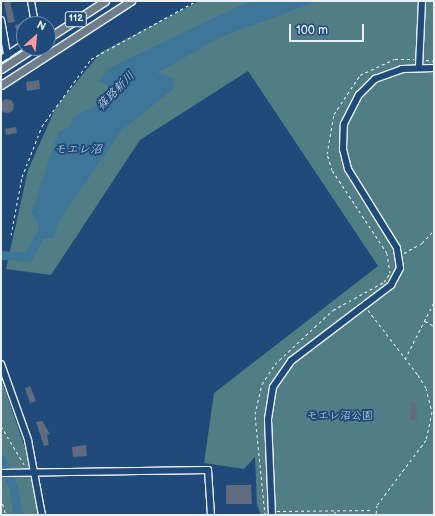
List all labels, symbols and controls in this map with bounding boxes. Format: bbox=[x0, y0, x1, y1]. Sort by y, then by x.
road number: 112 bbox=[64, 11, 88, 27]
north arrow bbox=[16, 16, 56, 56]
scale bar bbox=[291, 16, 366, 42]
text: N bbox=[35, 18, 48, 33]
text: 100 m bbox=[296, 23, 328, 38]
water label: 篠路新川 bbox=[94, 69, 138, 113]
water label: モエレ沼 bbox=[54, 143, 102, 157]
park label: モエレ沼公園 bbox=[307, 409, 373, 423]

